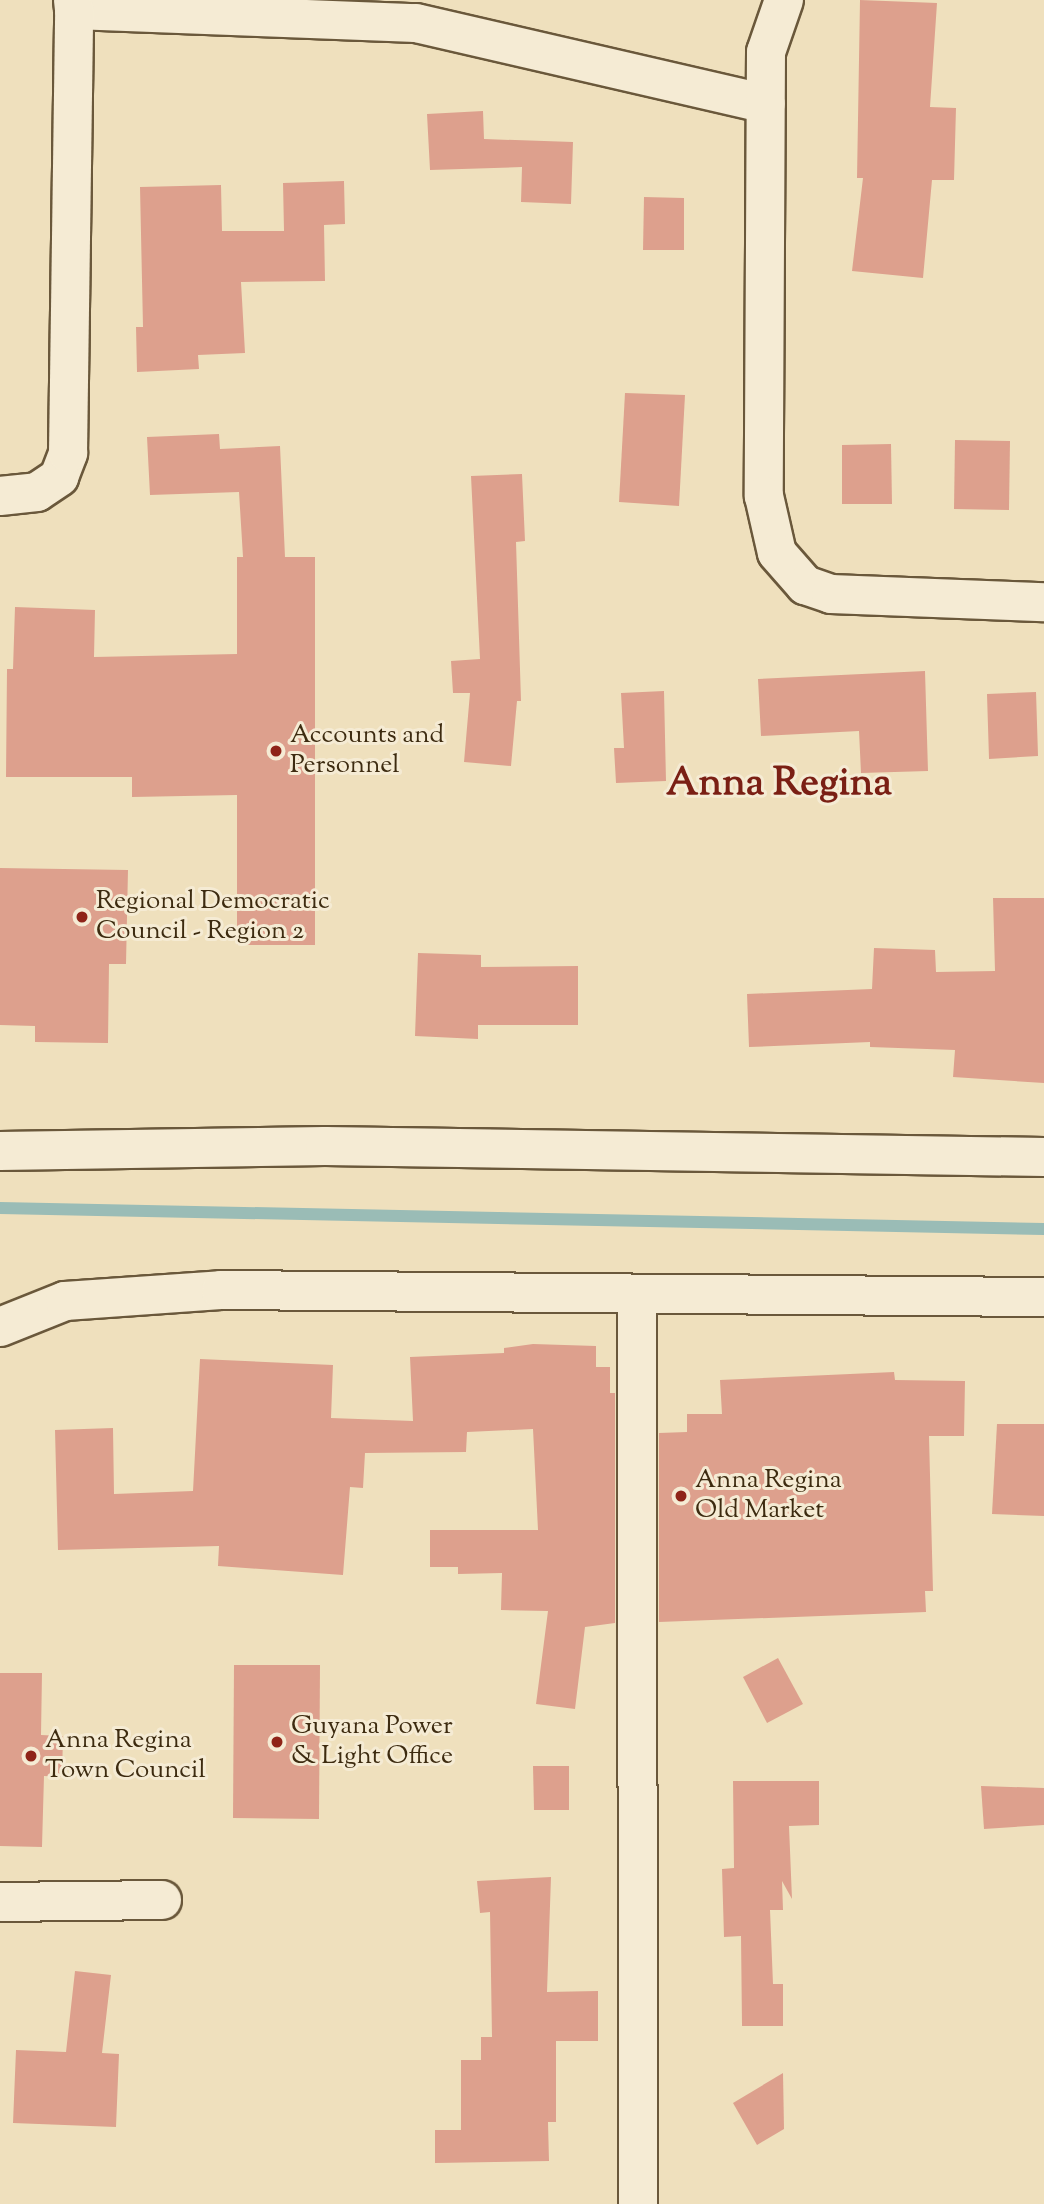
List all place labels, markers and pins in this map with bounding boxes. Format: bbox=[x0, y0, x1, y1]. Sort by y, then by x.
place label: Accounts and Personnel bbox=[290, 720, 444, 782]
marker: Accounts and Personnel bbox=[268, 743, 284, 759]
place label: Regional Democratic Council - Region 2 bbox=[96, 886, 330, 948]
marker: Regional Democratic Council - Region 2 bbox=[74, 909, 90, 925]
place label: Anna Regina Old Market bbox=[695, 1465, 842, 1526]
marker: Anna Regina Old Market bbox=[673, 1488, 689, 1504]
place label: Guyana Power & Light Office bbox=[291, 1711, 453, 1772]
place label: Anna Regina Town Council bbox=[45, 1725, 206, 1786]
marker: Guyana Power & Light Office bbox=[269, 1734, 285, 1750]
marker: Anna Regina Town Council bbox=[23, 1748, 39, 1764]

